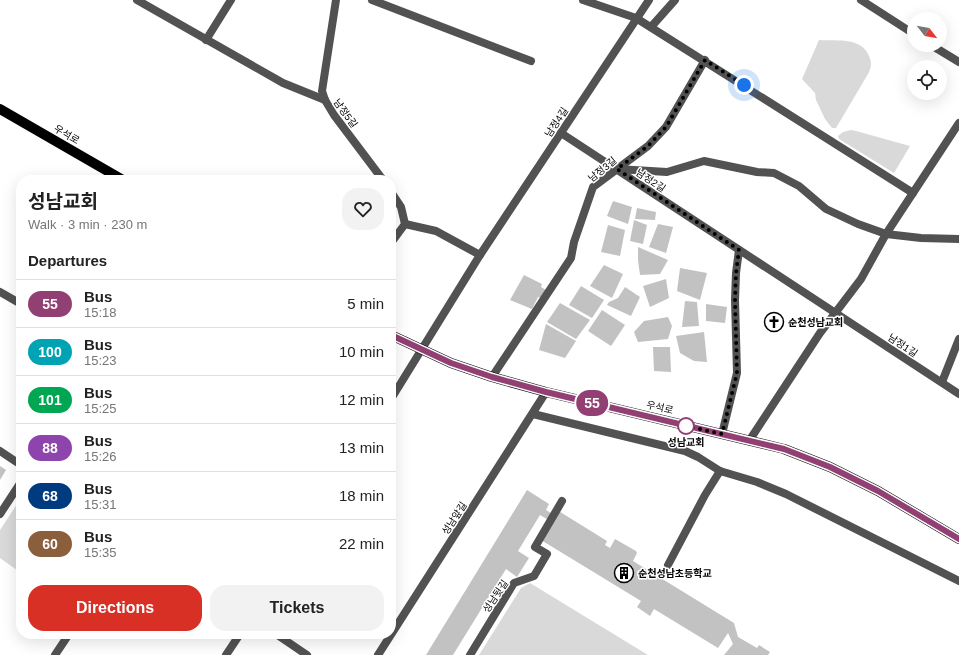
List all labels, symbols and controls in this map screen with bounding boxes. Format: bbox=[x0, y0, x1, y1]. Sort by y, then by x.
north arrow bbox=[907, 12, 947, 52]
map controls bbox=[907, 12, 947, 100]
button: locate bbox=[907, 60, 947, 100]
your location bbox=[734, 75, 754, 95]
street label: 남정5길 bbox=[331, 97, 360, 130]
street label: 남정4길 bbox=[543, 105, 570, 139]
street label: 우석로 bbox=[52, 123, 81, 146]
street label: 남정3길 bbox=[586, 155, 619, 184]
street label: 남정2길 bbox=[634, 167, 668, 194]
button: heart bbox=[342, 188, 384, 230]
text: 성남교회 bbox=[28, 191, 98, 212]
text: Walk · 3 min · 230 m bbox=[28, 217, 147, 232]
text: Departures bbox=[28, 252, 107, 269]
text: Bus bbox=[84, 288, 112, 305]
text: 5 min bbox=[347, 295, 384, 312]
text: 55 bbox=[42, 296, 58, 312]
text: 15:18 bbox=[84, 305, 117, 320]
church icon: 순천성남교회 bbox=[763, 311, 785, 333]
place label: 순천성남교회 bbox=[788, 316, 843, 328]
street label: 남정1길 bbox=[886, 332, 920, 359]
text: Bus bbox=[84, 336, 112, 353]
text: 10 min bbox=[339, 343, 384, 360]
text: 100 bbox=[38, 344, 62, 360]
text: 15:23 bbox=[84, 353, 117, 368]
text: Bus bbox=[84, 384, 112, 401]
line badge: 55 bbox=[574, 390, 610, 416]
text: 12 min bbox=[339, 391, 384, 408]
text: 101 bbox=[38, 392, 62, 408]
text: 55 bbox=[584, 395, 600, 411]
street label: 우석로 bbox=[645, 399, 675, 416]
text: 15:25 bbox=[84, 401, 117, 416]
marker: 성남교회 bbox=[677, 417, 695, 435]
text: Bus bbox=[84, 432, 112, 449]
place label: 성남교회 bbox=[668, 437, 704, 448]
text: 13 min bbox=[339, 439, 384, 456]
text: 88 bbox=[42, 440, 58, 456]
text: 15:26 bbox=[84, 449, 117, 464]
text: Bus bbox=[84, 480, 112, 497]
text: 18 min bbox=[339, 487, 384, 504]
text: 68 bbox=[42, 488, 58, 504]
text: 15:31 bbox=[84, 497, 117, 512]
street label: 성남앞길 bbox=[440, 500, 469, 537]
text: Bus bbox=[84, 528, 112, 545]
text: 22 min bbox=[339, 535, 384, 552]
text: 60 bbox=[42, 536, 58, 552]
text: 15:35 bbox=[84, 545, 117, 560]
building icon: 순천성남초등학교 bbox=[613, 562, 635, 584]
place label: 순천성남초등학교 bbox=[638, 567, 712, 579]
street label: 성남뒷길 bbox=[481, 578, 510, 615]
button: Directions bbox=[28, 585, 202, 631]
button: Tickets bbox=[210, 585, 384, 631]

